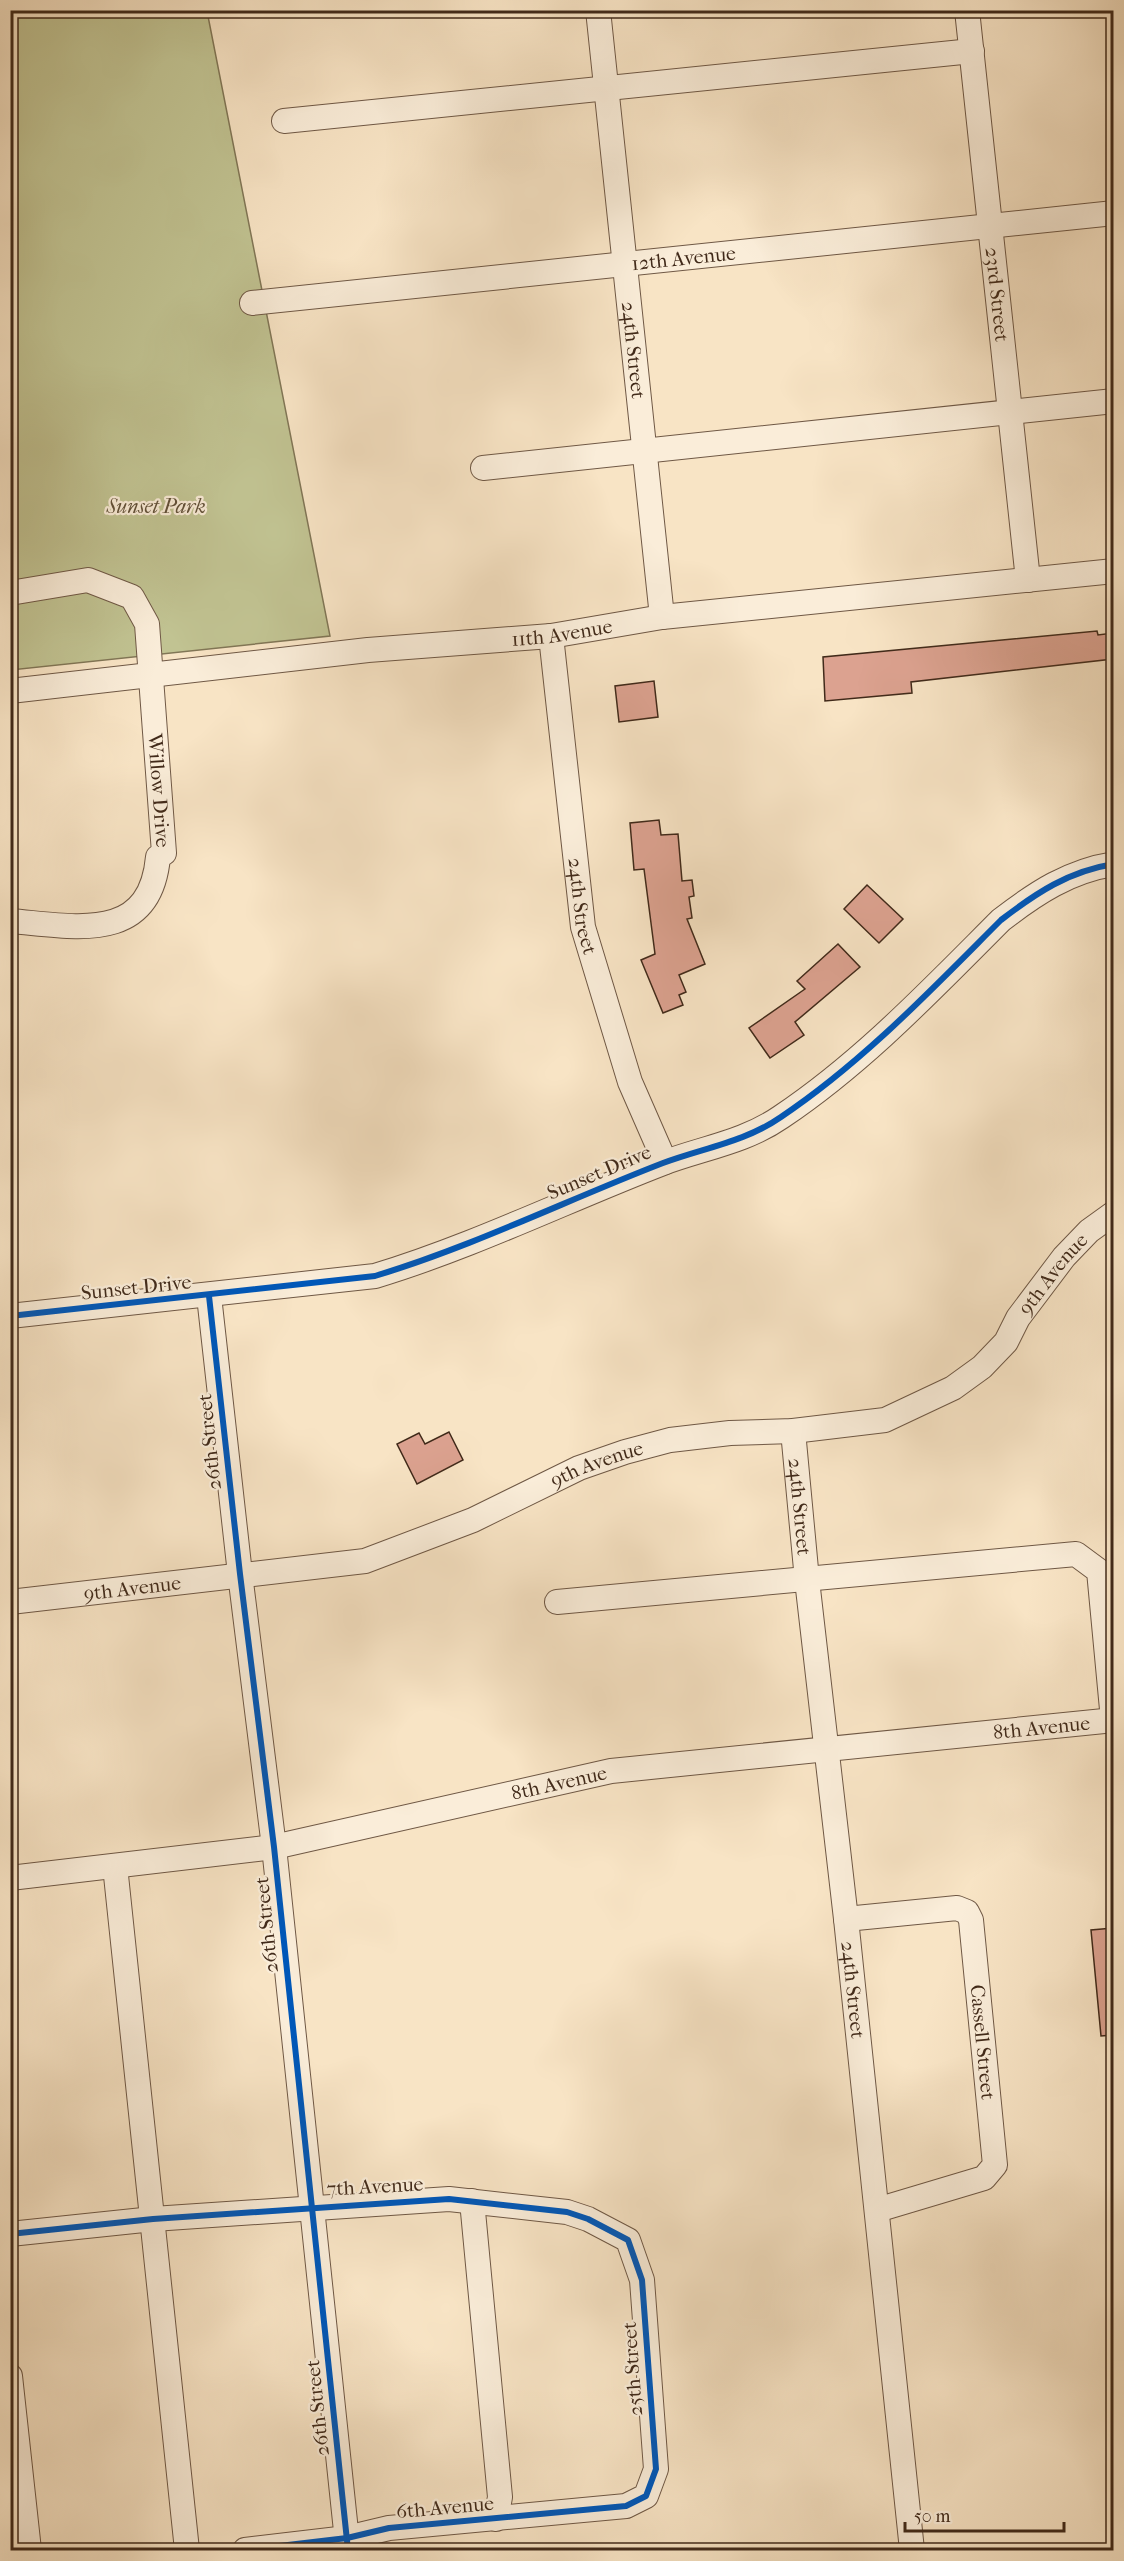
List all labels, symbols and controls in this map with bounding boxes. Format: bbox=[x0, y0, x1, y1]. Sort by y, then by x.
street label: 12th Avenue bbox=[630, 242, 737, 275]
street label: 23rd Street bbox=[980, 246, 1013, 343]
street label: 24th Street bbox=[617, 300, 650, 400]
park label: Sunset Park bbox=[105, 495, 206, 518]
street label: 11th Avenue bbox=[511, 615, 614, 651]
street label: Willow Drive bbox=[143, 732, 175, 848]
street label: 24th Street bbox=[563, 857, 602, 957]
street label: Sunset Drive bbox=[544, 1140, 655, 1205]
street label: 9th Avenue bbox=[1014, 1229, 1093, 1319]
street label: Sunset Drive bbox=[80, 1270, 192, 1305]
street label: 26th Street bbox=[193, 1393, 226, 1491]
street label: 9th Avenue bbox=[546, 1437, 646, 1492]
street label: 24th Street bbox=[784, 1457, 816, 1556]
street label: 9th Avenue bbox=[82, 1571, 182, 1605]
street label: 8th Avenue bbox=[992, 1711, 1091, 1744]
street label: 8th Avenue bbox=[509, 1761, 609, 1805]
street label: 26th Street bbox=[250, 1876, 283, 1974]
street label: 24th Street bbox=[836, 1940, 869, 2040]
street label: Cassell Street bbox=[965, 1984, 1000, 2101]
street label: 7th Avenue bbox=[326, 2172, 424, 2201]
street label: 25th Street bbox=[618, 2321, 647, 2417]
street label: 26th Street bbox=[301, 2359, 334, 2457]
street label: 6th Avenue bbox=[395, 2492, 495, 2523]
scale bar bbox=[905, 2495, 1064, 2533]
text: 50 m bbox=[914, 2506, 951, 2527]

